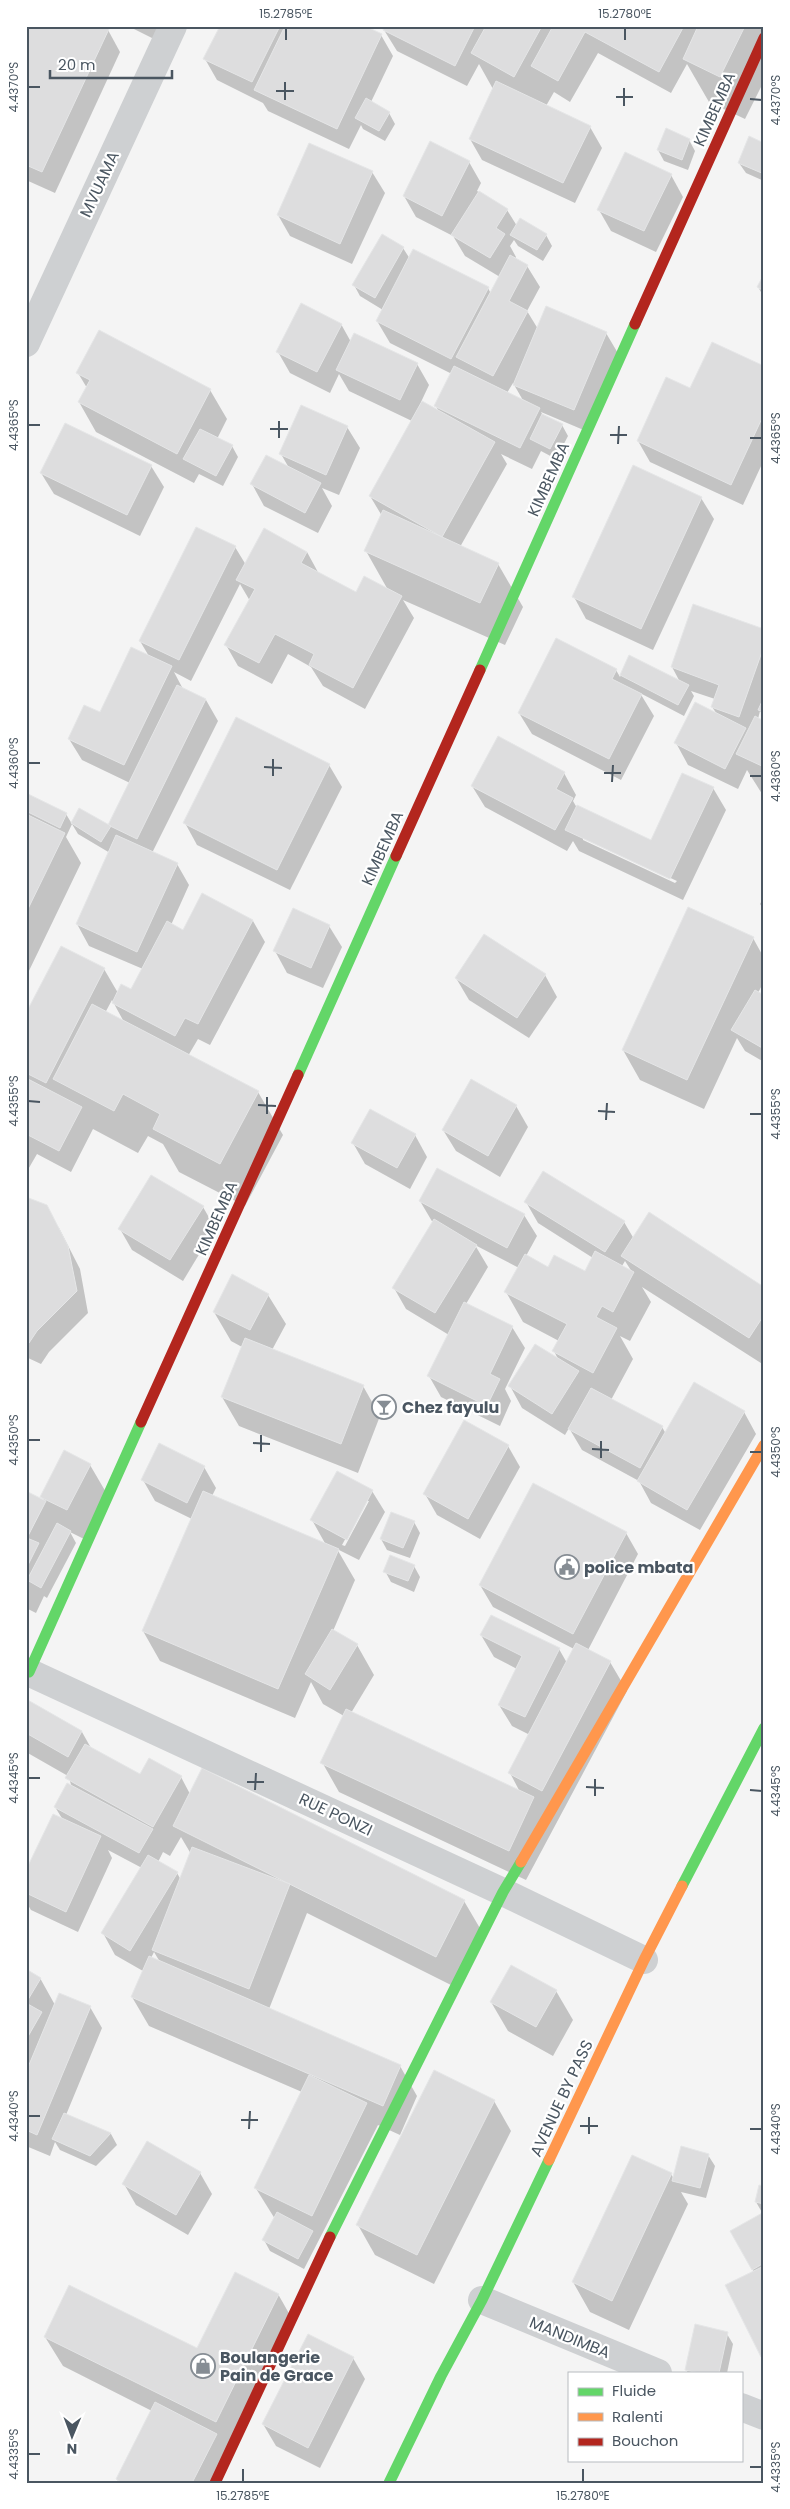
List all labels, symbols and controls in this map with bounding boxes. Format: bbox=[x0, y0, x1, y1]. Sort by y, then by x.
text: 15.2785°E bbox=[259, 5, 313, 22]
text: 15.2780°E bbox=[598, 5, 652, 22]
scale bar bbox=[50, 48, 172, 80]
text: 20 m bbox=[58, 54, 96, 75]
text: 4.4370°S bbox=[5, 62, 22, 112]
street label: KIMBEMBA bbox=[688, 68, 741, 150]
text: 4.4370°S bbox=[767, 75, 784, 125]
street label: MVUAMA bbox=[74, 147, 125, 221]
text: 4.4365°S bbox=[5, 399, 22, 451]
text: 4.4365°S bbox=[767, 412, 784, 464]
street label: KIMBEMBA bbox=[522, 438, 575, 520]
text: 4.4360°S bbox=[5, 737, 22, 789]
text: 4.4360°S bbox=[767, 750, 784, 802]
street label: KIMBEMBA bbox=[356, 807, 409, 889]
text: 4.4355°S bbox=[5, 1075, 22, 1127]
text: 4.4355°S bbox=[767, 1088, 784, 1140]
street label: KIMBEMBA bbox=[190, 1177, 243, 1259]
bar icon: Chez fayulu bbox=[371, 1394, 397, 1420]
place label: Chez fayulu bbox=[402, 1396, 499, 1419]
text: 4.4350°S bbox=[5, 1414, 22, 1466]
text: 4.4350°S bbox=[767, 1426, 784, 1478]
public building icon: police mbata bbox=[554, 1554, 580, 1580]
place label: police mbata bbox=[584, 1556, 693, 1579]
text: 4.4345°S bbox=[5, 1752, 22, 1804]
text: 4.4345°S bbox=[767, 1765, 784, 1817]
street label: RUE PONZI bbox=[295, 1787, 376, 1842]
street label: AVENUE BY PASS bbox=[524, 2036, 599, 2160]
text: 4.4340°S bbox=[5, 2090, 22, 2142]
text: 4.4340°S bbox=[767, 2103, 784, 2155]
street label: MANDIMBA bbox=[526, 2311, 614, 2364]
place label: Boulangerie Pain de Grace bbox=[220, 2346, 333, 2387]
shop icon: Boulangerie Pain de Grace bbox=[190, 2353, 216, 2379]
legend bbox=[568, 2372, 742, 2462]
text: Fluide bbox=[612, 2380, 656, 2401]
text: Ralenti bbox=[612, 2406, 663, 2427]
north arrow bbox=[48, 2412, 98, 2462]
text: 4.4335°S bbox=[5, 2428, 22, 2480]
text: Bouchon bbox=[612, 2430, 678, 2451]
text: N bbox=[66, 2439, 77, 2459]
text: 4.4335°S bbox=[767, 2441, 784, 2493]
text: 15.2785°E bbox=[216, 2487, 270, 2504]
text: 15.2780°E bbox=[556, 2487, 610, 2504]

